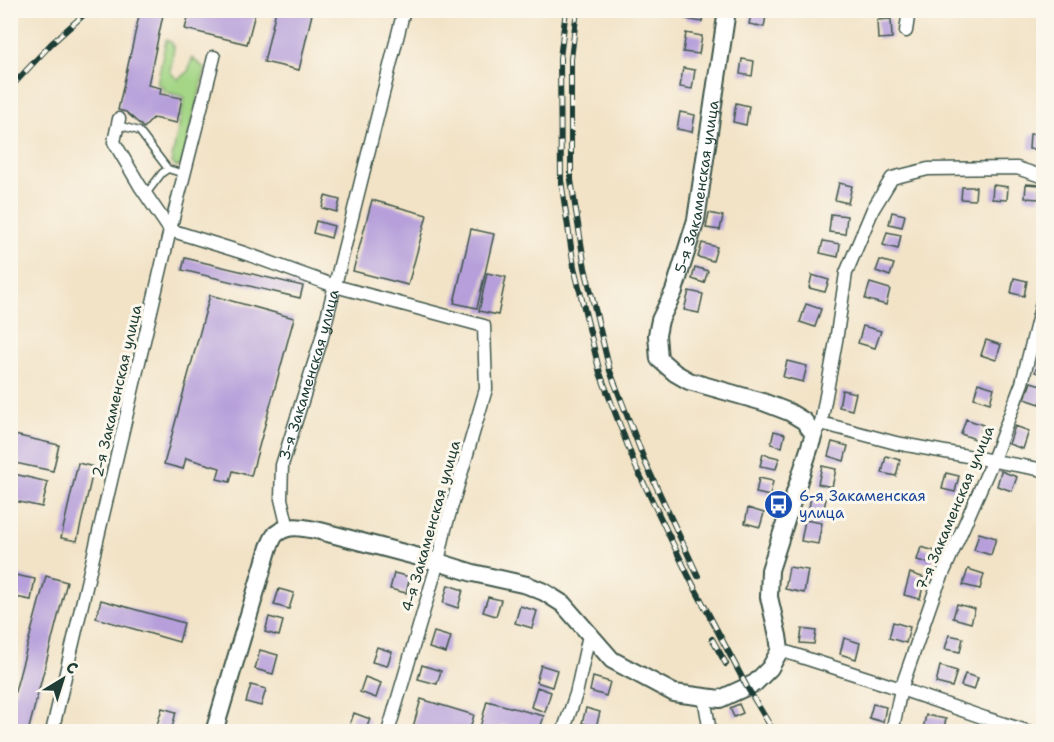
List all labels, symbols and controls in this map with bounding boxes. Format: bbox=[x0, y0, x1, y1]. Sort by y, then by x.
street label: 5-я Закаменская улица bbox=[670, 98, 724, 276]
street label: 3-я Закаменская улица bbox=[274, 287, 344, 463]
street label: 2-я Закаменская улица bbox=[87, 302, 147, 479]
street label: 7-я Закаменская улица bbox=[911, 422, 999, 593]
street label: 4-я Закаменская улица bbox=[397, 437, 465, 614]
place label: 6-я Закаменская улица bbox=[799, 486, 926, 523]
bus stop icon: 6-я Закаменская улица bbox=[762, 489, 794, 521]
north arrow bbox=[33, 649, 93, 709]
text: С bbox=[62, 656, 82, 679]

